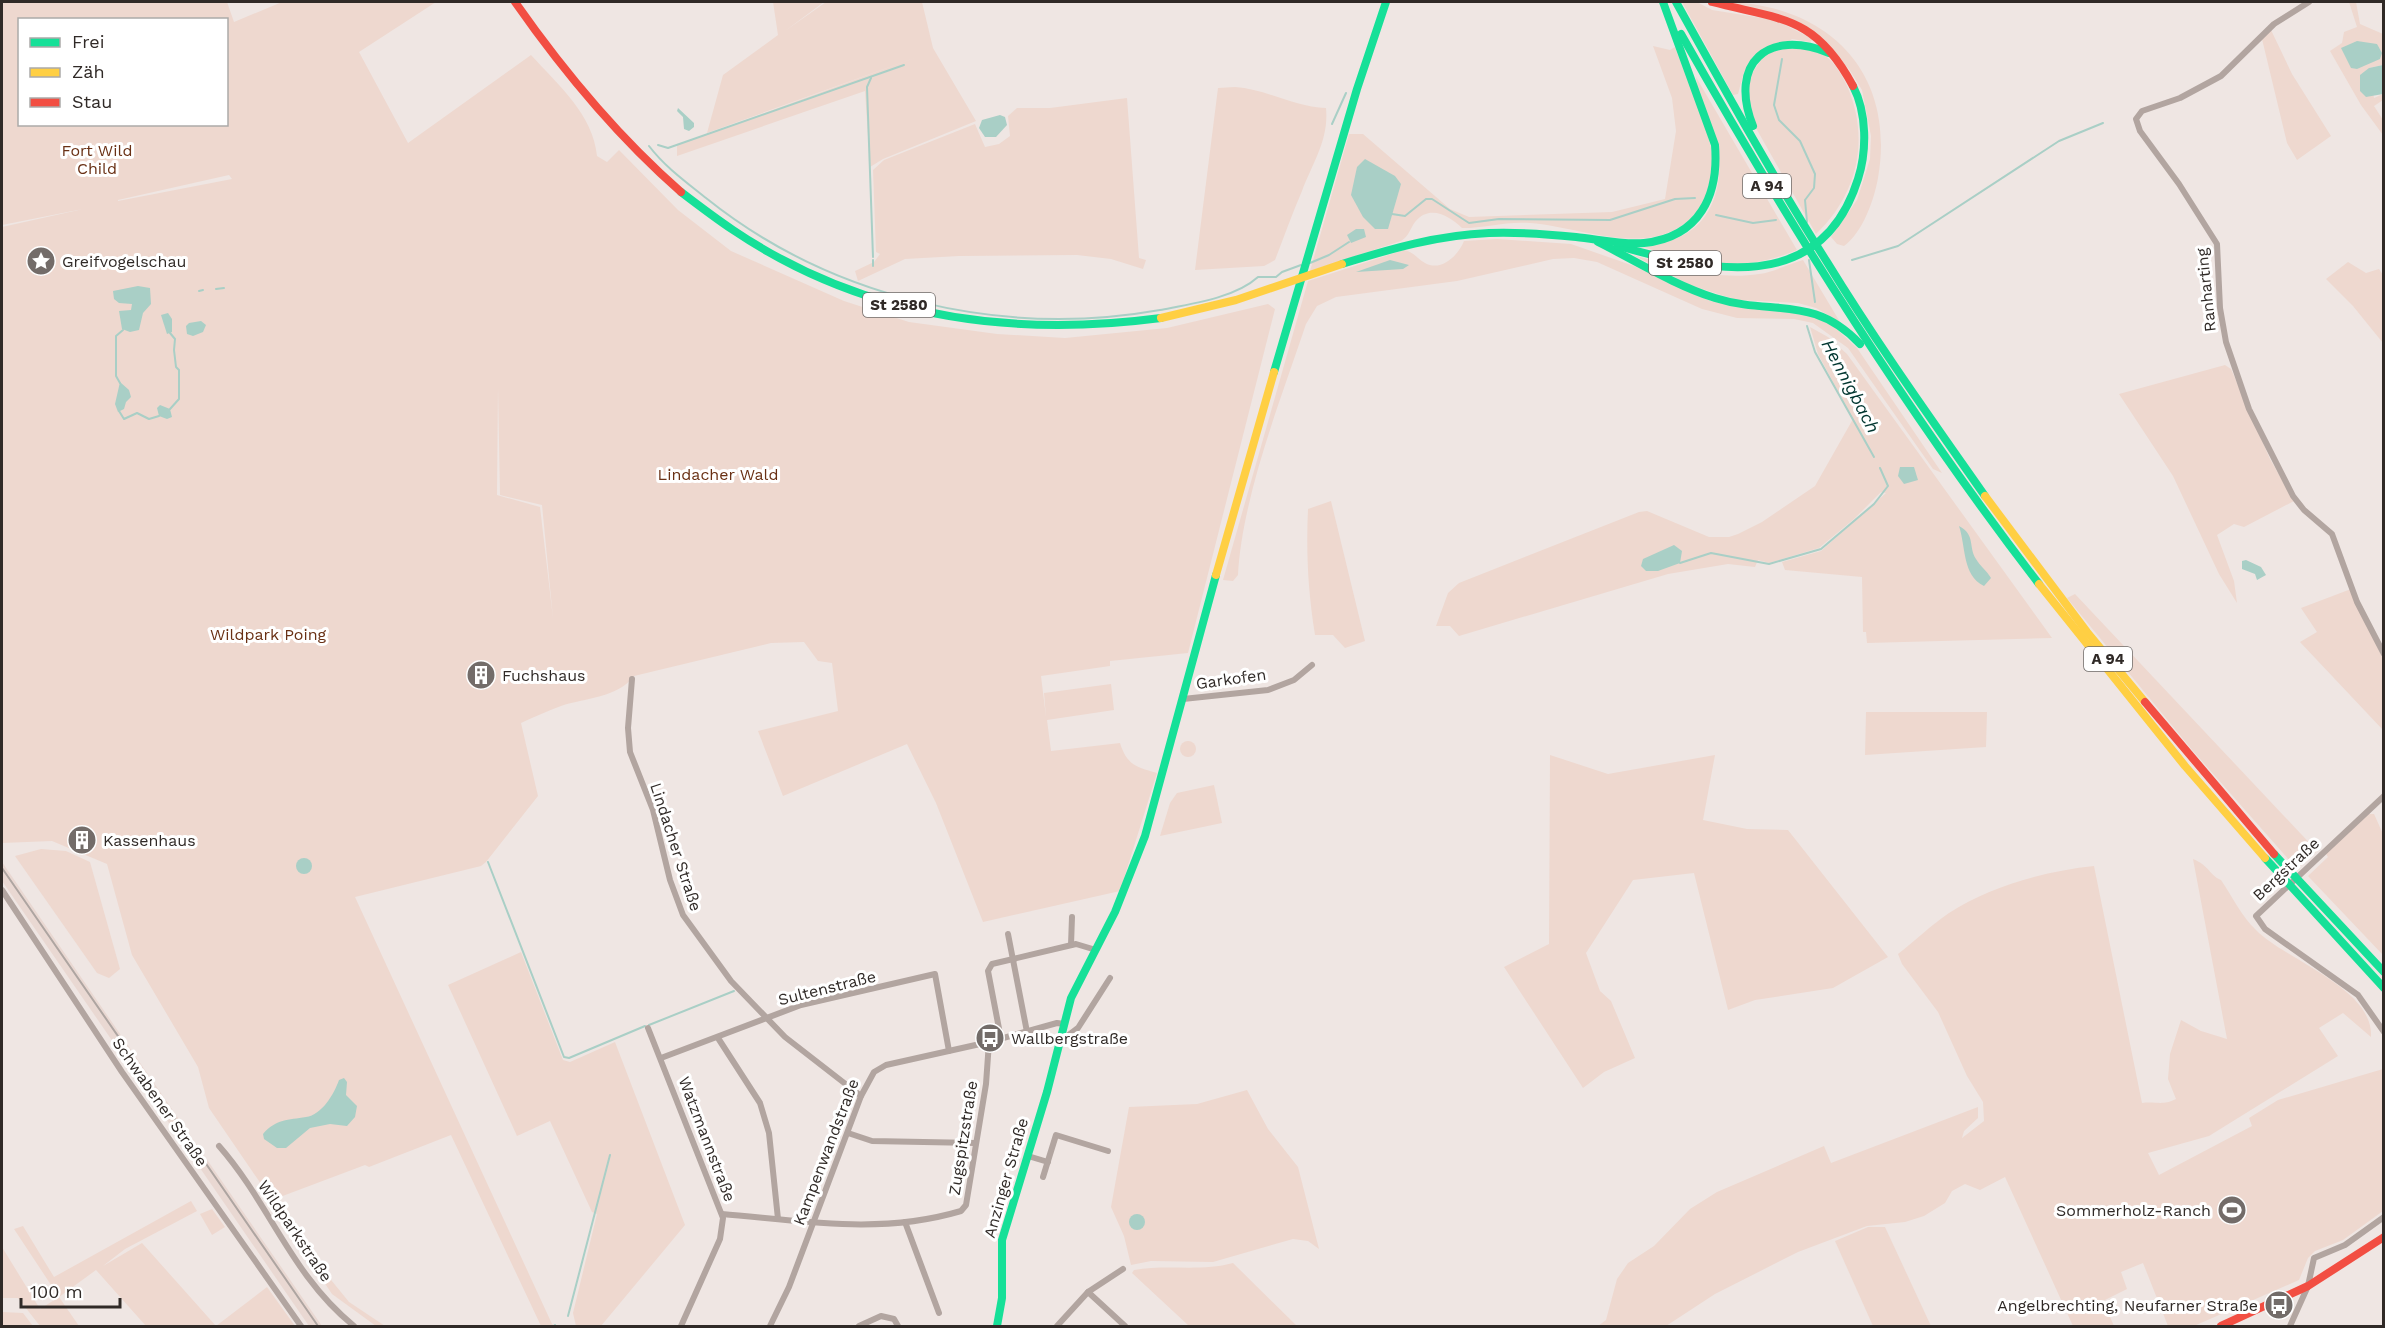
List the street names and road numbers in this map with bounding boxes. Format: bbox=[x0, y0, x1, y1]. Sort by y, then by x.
road number: A 94 bbox=[1743, 174, 1791, 198]
street label: Ranharting bbox=[2192, 247, 2220, 333]
road number: St 2580 bbox=[1649, 251, 1721, 275]
road number: St 2580 bbox=[863, 293, 935, 317]
road number: A 94 bbox=[2084, 647, 2132, 671]
street label: Garkofen bbox=[1195, 665, 1267, 693]
street label: Lindacher Straße bbox=[646, 780, 706, 914]
street label: Bergstraße bbox=[2249, 833, 2323, 905]
street label: Sultenstraße bbox=[776, 967, 878, 1009]
street label: Schwabener Straße bbox=[108, 1034, 212, 1170]
street label: Watzmannstraße bbox=[674, 1074, 740, 1204]
street label: Kampenwandstraße bbox=[789, 1076, 863, 1228]
street label: Zugspitzstraße bbox=[945, 1079, 981, 1197]
street label: Anzinger Straße bbox=[980, 1116, 1032, 1240]
street label: Wildparkstraße bbox=[254, 1176, 336, 1286]

